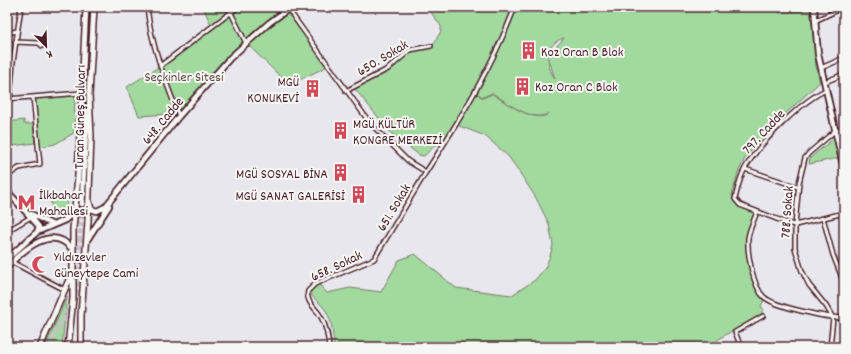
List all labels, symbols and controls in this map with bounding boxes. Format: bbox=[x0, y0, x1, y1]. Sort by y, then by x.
north arrow bbox=[26, 26, 66, 66]
street label: 650. Sokak bbox=[353, 35, 413, 82]
building icon: Koz Oran B Blok bbox=[518, 41, 538, 61]
place label: Koz Oran B Blok bbox=[541, 43, 624, 63]
text: K bbox=[44, 45, 55, 62]
street label: Turan Güneş Bulvarı bbox=[70, 65, 92, 169]
park label: Seçkinler Sitesi bbox=[144, 68, 224, 88]
place label: MGÜ KONUKEVİ bbox=[247, 73, 299, 109]
building icon: Koz Oran C Blok bbox=[512, 76, 532, 96]
place label: Koz Oran C Blok bbox=[535, 78, 618, 98]
building icon: MGÜ KONUKEVİ bbox=[302, 79, 322, 99]
street label: 648. Cadde bbox=[138, 93, 189, 149]
street label: 797. Cadde bbox=[738, 105, 791, 159]
place label: MGÜ KÜLTÜR KONGRE MERKEZİ bbox=[353, 115, 442, 151]
building icon: MGÜ KÜLTÜR KONGRE MERKEZİ bbox=[330, 121, 350, 141]
building icon: MGÜ SOSYAL BİNA bbox=[331, 163, 351, 183]
place label: MGÜ SOSYAL BİNA bbox=[236, 165, 328, 185]
street label: 651. Sokak bbox=[373, 180, 417, 236]
building icon: MGÜ SANAT GALERİSİ bbox=[348, 185, 368, 205]
street label: 788. Sokak bbox=[776, 185, 800, 239]
place label: İlkbahar Mahallesi bbox=[39, 186, 88, 222]
place label: MGÜ SANAT GALERİSİ bbox=[235, 187, 345, 207]
metro station icon: İlkbahar Mahallesi bbox=[16, 192, 36, 212]
street label: 658. Sokak bbox=[308, 246, 366, 287]
place label: Yıldızevler Güneytepe Cami bbox=[54, 248, 139, 284]
mosque icon: Yıldızevler Güneytepe Cami bbox=[31, 254, 51, 274]

